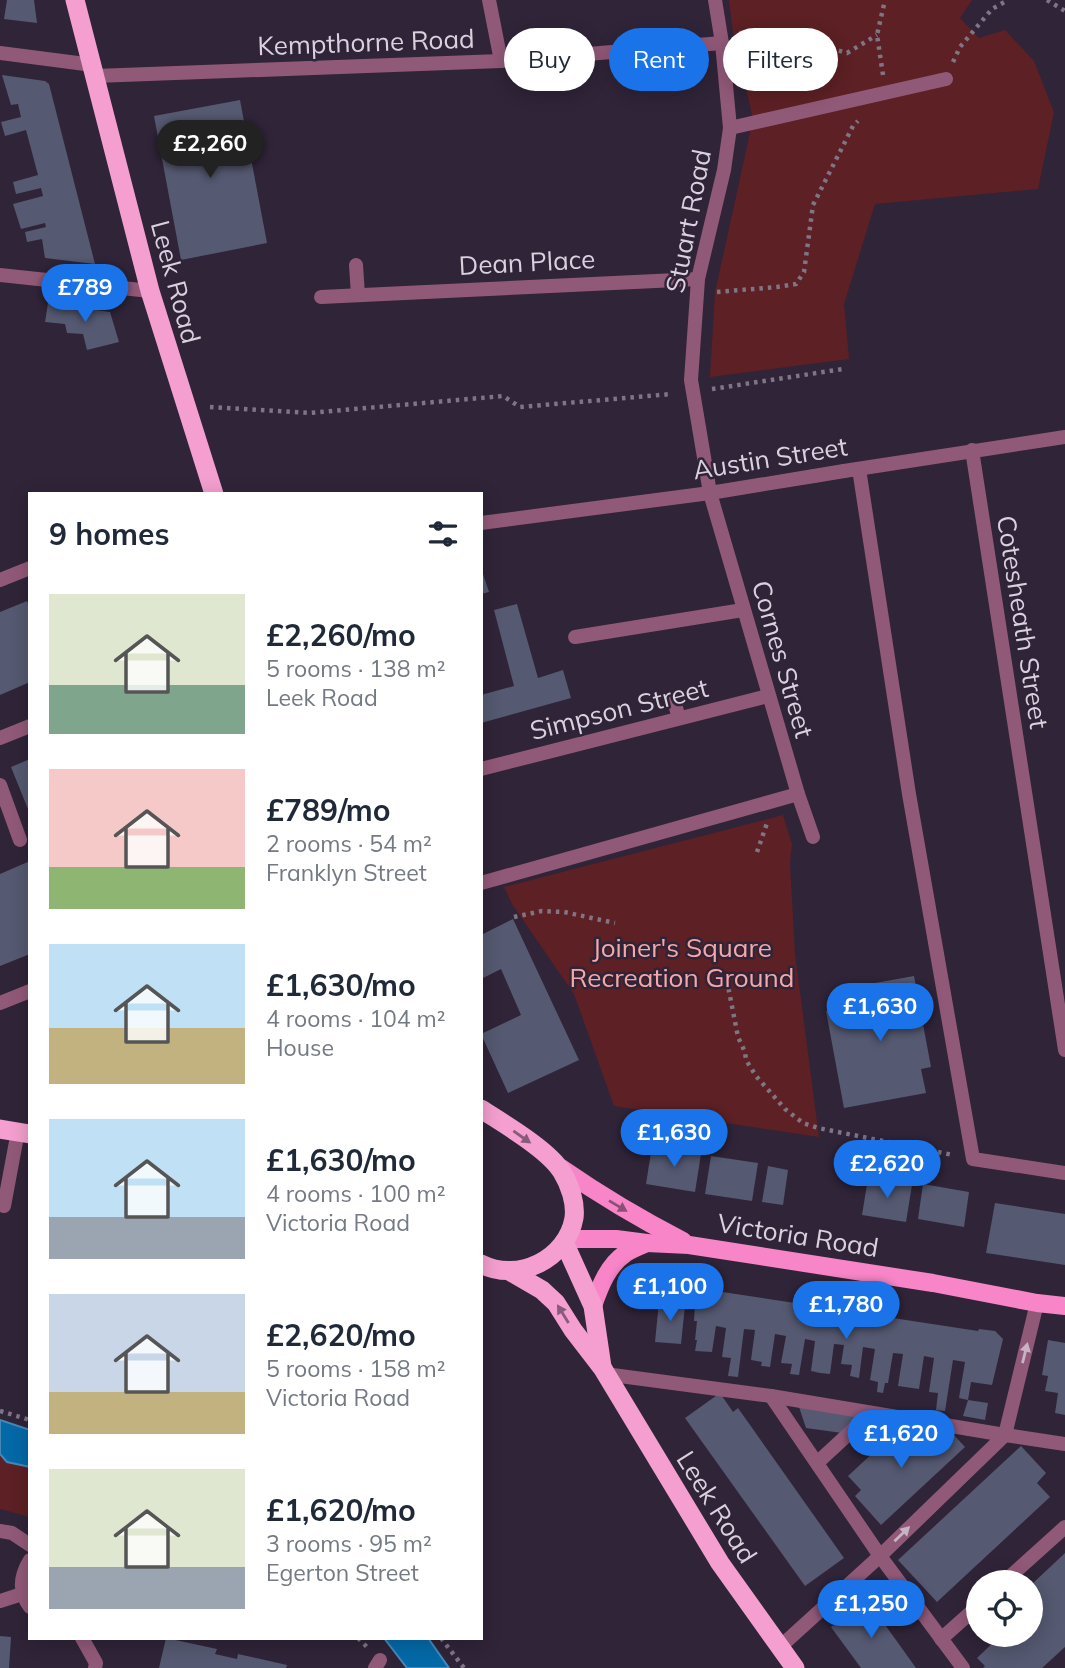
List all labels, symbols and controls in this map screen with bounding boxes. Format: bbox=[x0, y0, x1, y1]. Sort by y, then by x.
street label: Kempthorne Road bbox=[257, 22, 475, 62]
chip: Buy bbox=[504, 28, 595, 91]
chip: Rent bbox=[609, 28, 709, 91]
chip: Filters bbox=[723, 28, 838, 91]
pin: £2,260 bbox=[153, 120, 267, 180]
text: £2,260 bbox=[173, 128, 247, 157]
street label: Stuart Road bbox=[658, 146, 718, 296]
street label: Leek Road bbox=[144, 217, 208, 347]
street label: Dean Place bbox=[458, 242, 596, 282]
pin: £789 bbox=[44, 264, 126, 324]
text: £789 bbox=[57, 272, 113, 301]
street label: Austin Street bbox=[690, 429, 850, 487]
street label: Cotesheath Street bbox=[990, 513, 1056, 731]
text: 9 homes bbox=[49, 515, 170, 553]
icon: filters bbox=[424, 515, 462, 553]
street label: Cornes Street bbox=[745, 577, 821, 741]
text: £2,260/mo bbox=[266, 616, 416, 654]
icon: home bbox=[105, 622, 189, 706]
text: 5 rooms · 138 m² bbox=[266, 654, 446, 683]
street label: Simpson Street bbox=[526, 671, 712, 747]
text: Leek Road bbox=[266, 683, 378, 712]
text: £789/mo bbox=[266, 791, 390, 829]
icon: home bbox=[105, 797, 189, 881]
text: 2 rooms · 54 m² bbox=[266, 829, 432, 858]
text: Franklyn Street bbox=[266, 858, 427, 887]
park label: Joiner's Square Recreation Ground bbox=[570, 931, 794, 994]
text: £1,630/mo bbox=[266, 966, 416, 1004]
icon: home bbox=[105, 972, 189, 1056]
pin: £1,630 bbox=[823, 984, 937, 1043]
text: £1,630 bbox=[843, 991, 917, 1020]
text: 4 rooms · 104 m² bbox=[266, 1004, 446, 1033]
text: House bbox=[266, 1033, 334, 1062]
pin: £1,630 bbox=[617, 1110, 731, 1169]
text: £1,630 bbox=[637, 1117, 711, 1146]
one-way arrow bbox=[513, 1130, 531, 1144]
pin: £2,620 bbox=[830, 1140, 944, 1200]
text: £1,630/mo bbox=[266, 1141, 416, 1179]
icon: home bbox=[105, 1147, 189, 1231]
text: £2,620 bbox=[850, 1148, 924, 1177]
text: 4 rooms · 100 m² bbox=[266, 1179, 446, 1208]
one-way arrow bbox=[608, 1200, 627, 1212]
street label: Victoria Road bbox=[715, 1206, 881, 1264]
text: Victoria Road bbox=[266, 1208, 410, 1237]
pin: £1,100 bbox=[613, 1264, 727, 1323]
text: £1,100 bbox=[633, 1271, 707, 1300]
pin: £1,780 bbox=[789, 1282, 903, 1341]
text: £1,780 bbox=[809, 1289, 883, 1318]
one-way arrow bbox=[556, 1304, 569, 1323]
text: £2,620/mo bbox=[266, 1316, 416, 1354]
icon: home bbox=[105, 1322, 189, 1406]
one-way arrow bbox=[1020, 1342, 1031, 1364]
text: 5 rooms · 158 m² bbox=[266, 1354, 446, 1383]
text: Victoria Road bbox=[266, 1383, 410, 1412]
pin: £1,620 bbox=[844, 1410, 958, 1470]
text: £1,620 bbox=[864, 1418, 938, 1447]
street label: Leek Road bbox=[670, 1445, 764, 1569]
text: £1,620/mo bbox=[266, 1491, 416, 1529]
icon: home bbox=[105, 1497, 189, 1581]
one-way arrow bbox=[893, 1527, 910, 1543]
text: 3 rooms · 95 m² bbox=[266, 1529, 432, 1558]
text: Egerton Street bbox=[266, 1558, 419, 1587]
map controls bbox=[966, 1570, 1043, 1647]
button: locate bbox=[966, 1570, 1043, 1647]
pin: £1,250 bbox=[814, 1580, 928, 1640]
text: £1,250 bbox=[834, 1588, 908, 1617]

